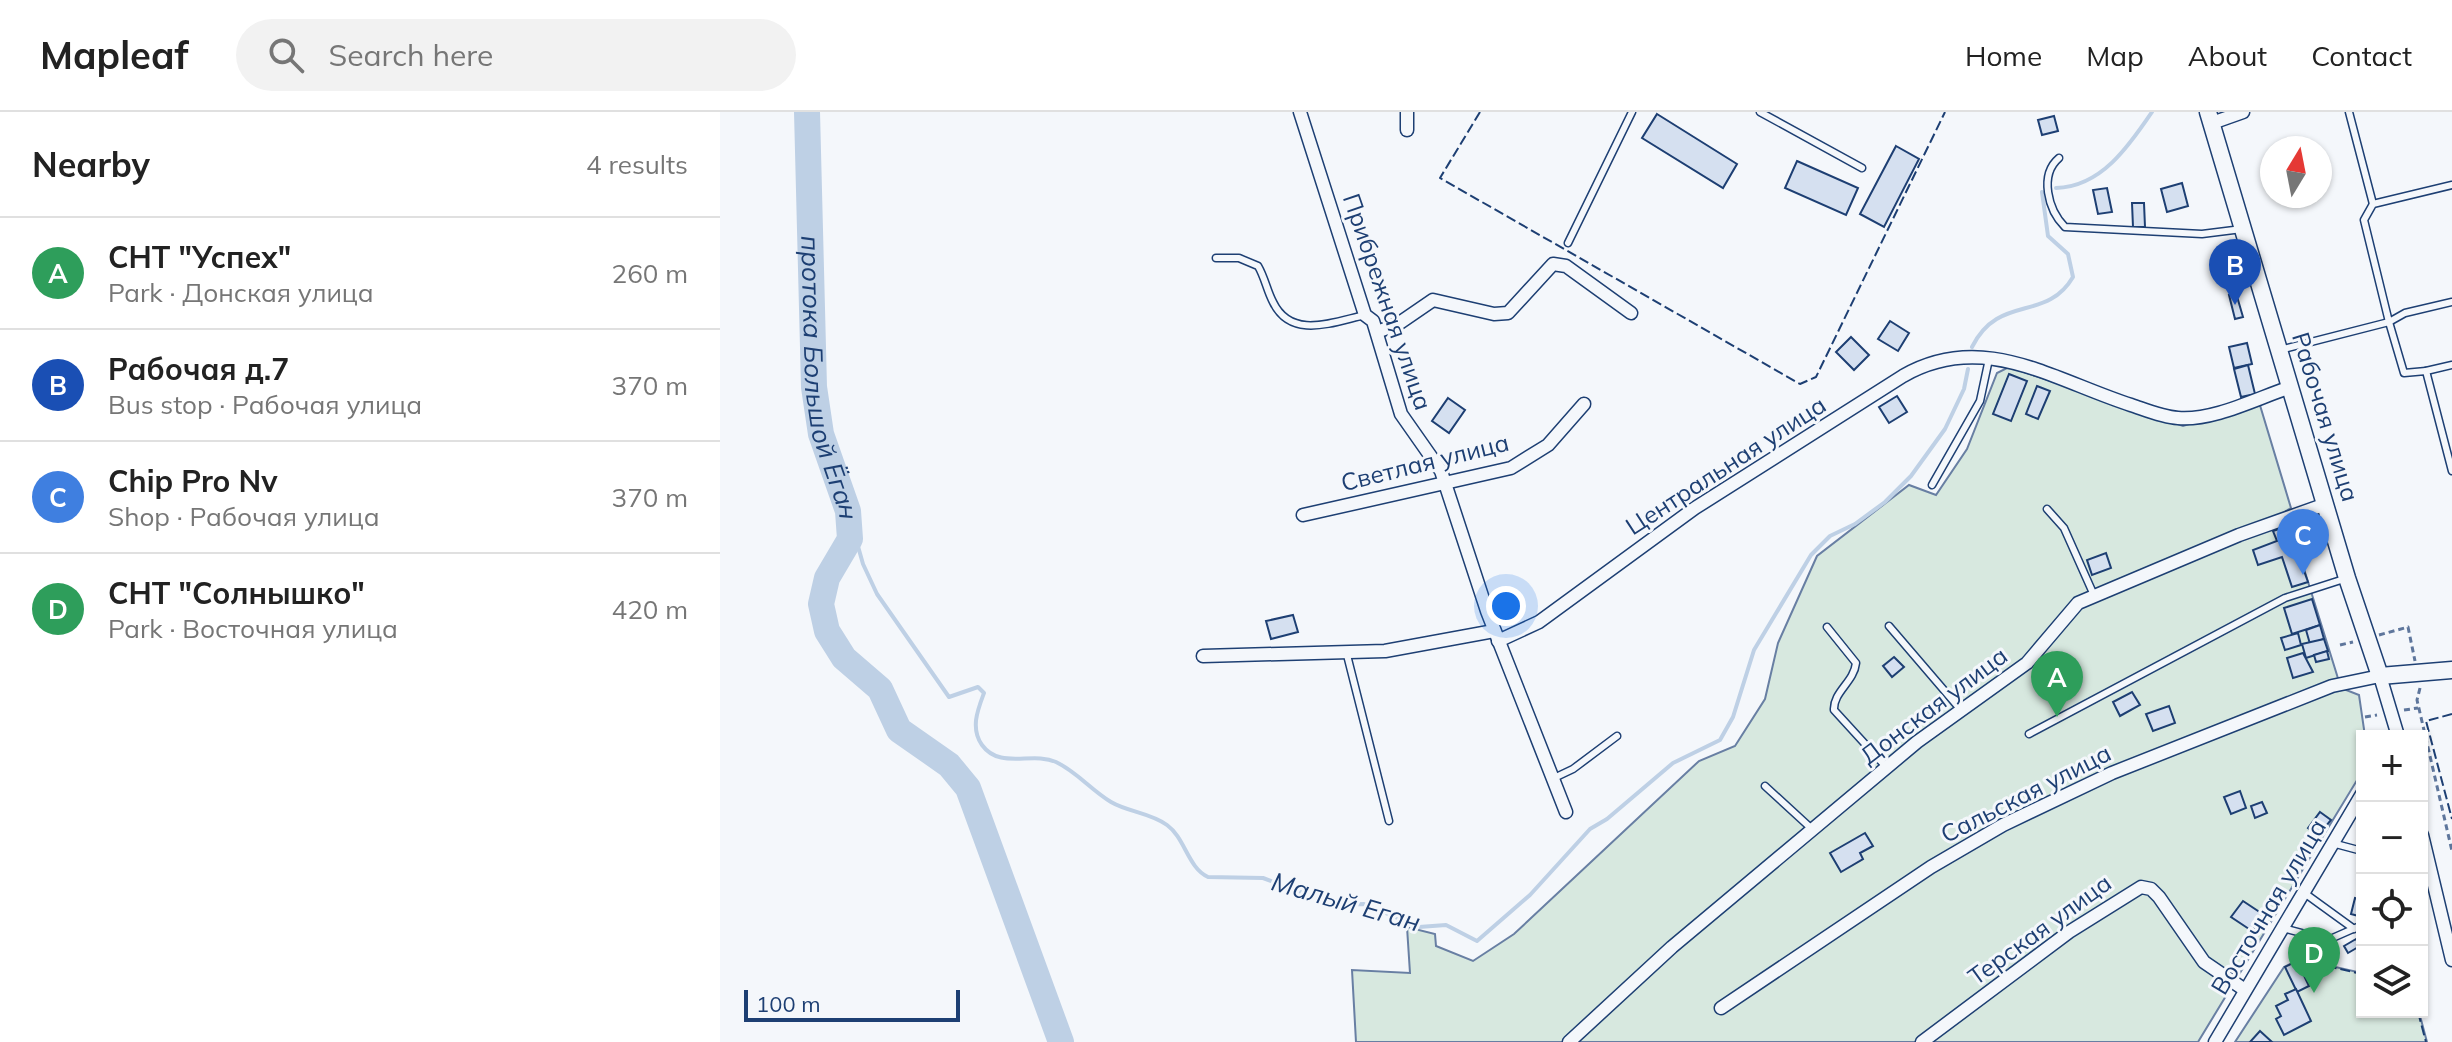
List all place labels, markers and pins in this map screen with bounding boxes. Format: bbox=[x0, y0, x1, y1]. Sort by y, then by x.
pin: B bbox=[2209, 239, 2261, 305]
pin: C bbox=[2277, 509, 2329, 575]
pin: A bbox=[2031, 651, 2083, 717]
pin: D bbox=[2288, 927, 2340, 993]

